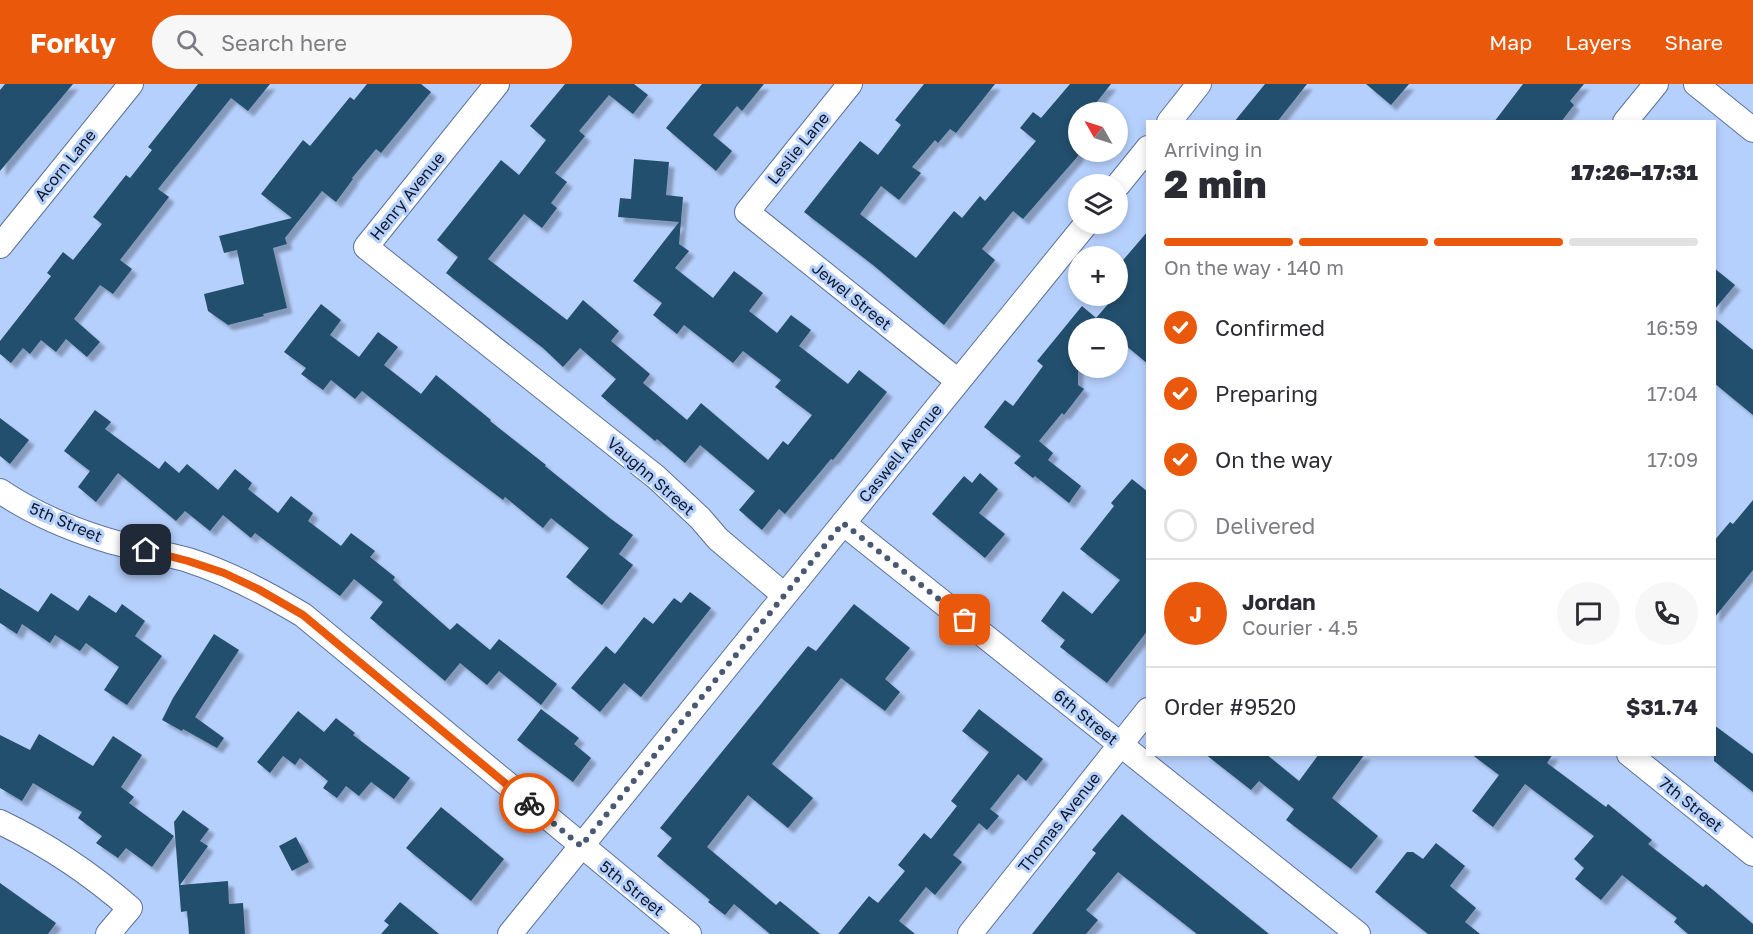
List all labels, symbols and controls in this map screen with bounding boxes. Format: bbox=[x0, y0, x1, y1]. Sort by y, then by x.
search box bbox=[152, 15, 572, 69]
text: Forkly bbox=[30, 26, 116, 59]
icon: search bbox=[173, 26, 206, 59]
text: Search here bbox=[221, 29, 347, 56]
text: Map bbox=[1489, 29, 1532, 55]
text: Layers bbox=[1565, 29, 1632, 55]
text: Share bbox=[1665, 29, 1723, 55]
north arrow bbox=[1068, 102, 1128, 162]
map controls bbox=[1068, 102, 1128, 378]
street label: Leslie Lane bbox=[763, 108, 833, 188]
street label: Acorn Lane bbox=[30, 125, 100, 205]
text: Arriving in bbox=[1164, 137, 1262, 161]
street label: Henry Avenue bbox=[365, 148, 449, 244]
text: 17:26–17:31 bbox=[1571, 158, 1698, 185]
text: 2 min bbox=[1164, 160, 1267, 207]
button: layers bbox=[1068, 174, 1128, 234]
button: + bbox=[1068, 246, 1128, 306]
text: On the way · 140 m bbox=[1164, 255, 1344, 279]
street label: Jewel Street bbox=[808, 258, 896, 334]
icon: check bbox=[1164, 311, 1197, 344]
text: Confirmed bbox=[1215, 314, 1325, 341]
text: 16:59 bbox=[1647, 315, 1698, 339]
button: − bbox=[1068, 318, 1128, 378]
icon: check bbox=[1164, 377, 1197, 410]
text: Preparing bbox=[1215, 380, 1318, 407]
text: 17:04 bbox=[1647, 381, 1698, 405]
street label: Caswell Avenue bbox=[854, 400, 946, 506]
street label: Vaughn Street bbox=[603, 433, 699, 519]
icon: check bbox=[1164, 443, 1197, 476]
text: On the way bbox=[1215, 446, 1333, 473]
text: 17:09 bbox=[1647, 447, 1698, 471]
street label: 5th Street bbox=[27, 498, 105, 546]
text: Delivered bbox=[1215, 512, 1315, 539]
pin bbox=[120, 524, 171, 575]
icon: home bbox=[129, 533, 162, 566]
button: chat bbox=[1557, 582, 1620, 645]
button: phone bbox=[1635, 582, 1698, 645]
text: Jordan bbox=[1242, 588, 1316, 615]
pin bbox=[939, 594, 990, 645]
text: J bbox=[1189, 600, 1202, 627]
icon: bag bbox=[948, 603, 981, 636]
text: Courier · 4.5 bbox=[1242, 615, 1358, 639]
street label: 6th Street bbox=[1050, 685, 1122, 749]
text: Order #9520 bbox=[1164, 693, 1296, 720]
text: $31.74 bbox=[1626, 693, 1698, 720]
street label: Thomas Avenue bbox=[1014, 768, 1104, 876]
street label: 7th Street bbox=[1655, 772, 1727, 836]
courier bbox=[499, 773, 559, 833]
icon: bike bbox=[513, 787, 546, 820]
street label: 5th Street bbox=[596, 856, 668, 920]

